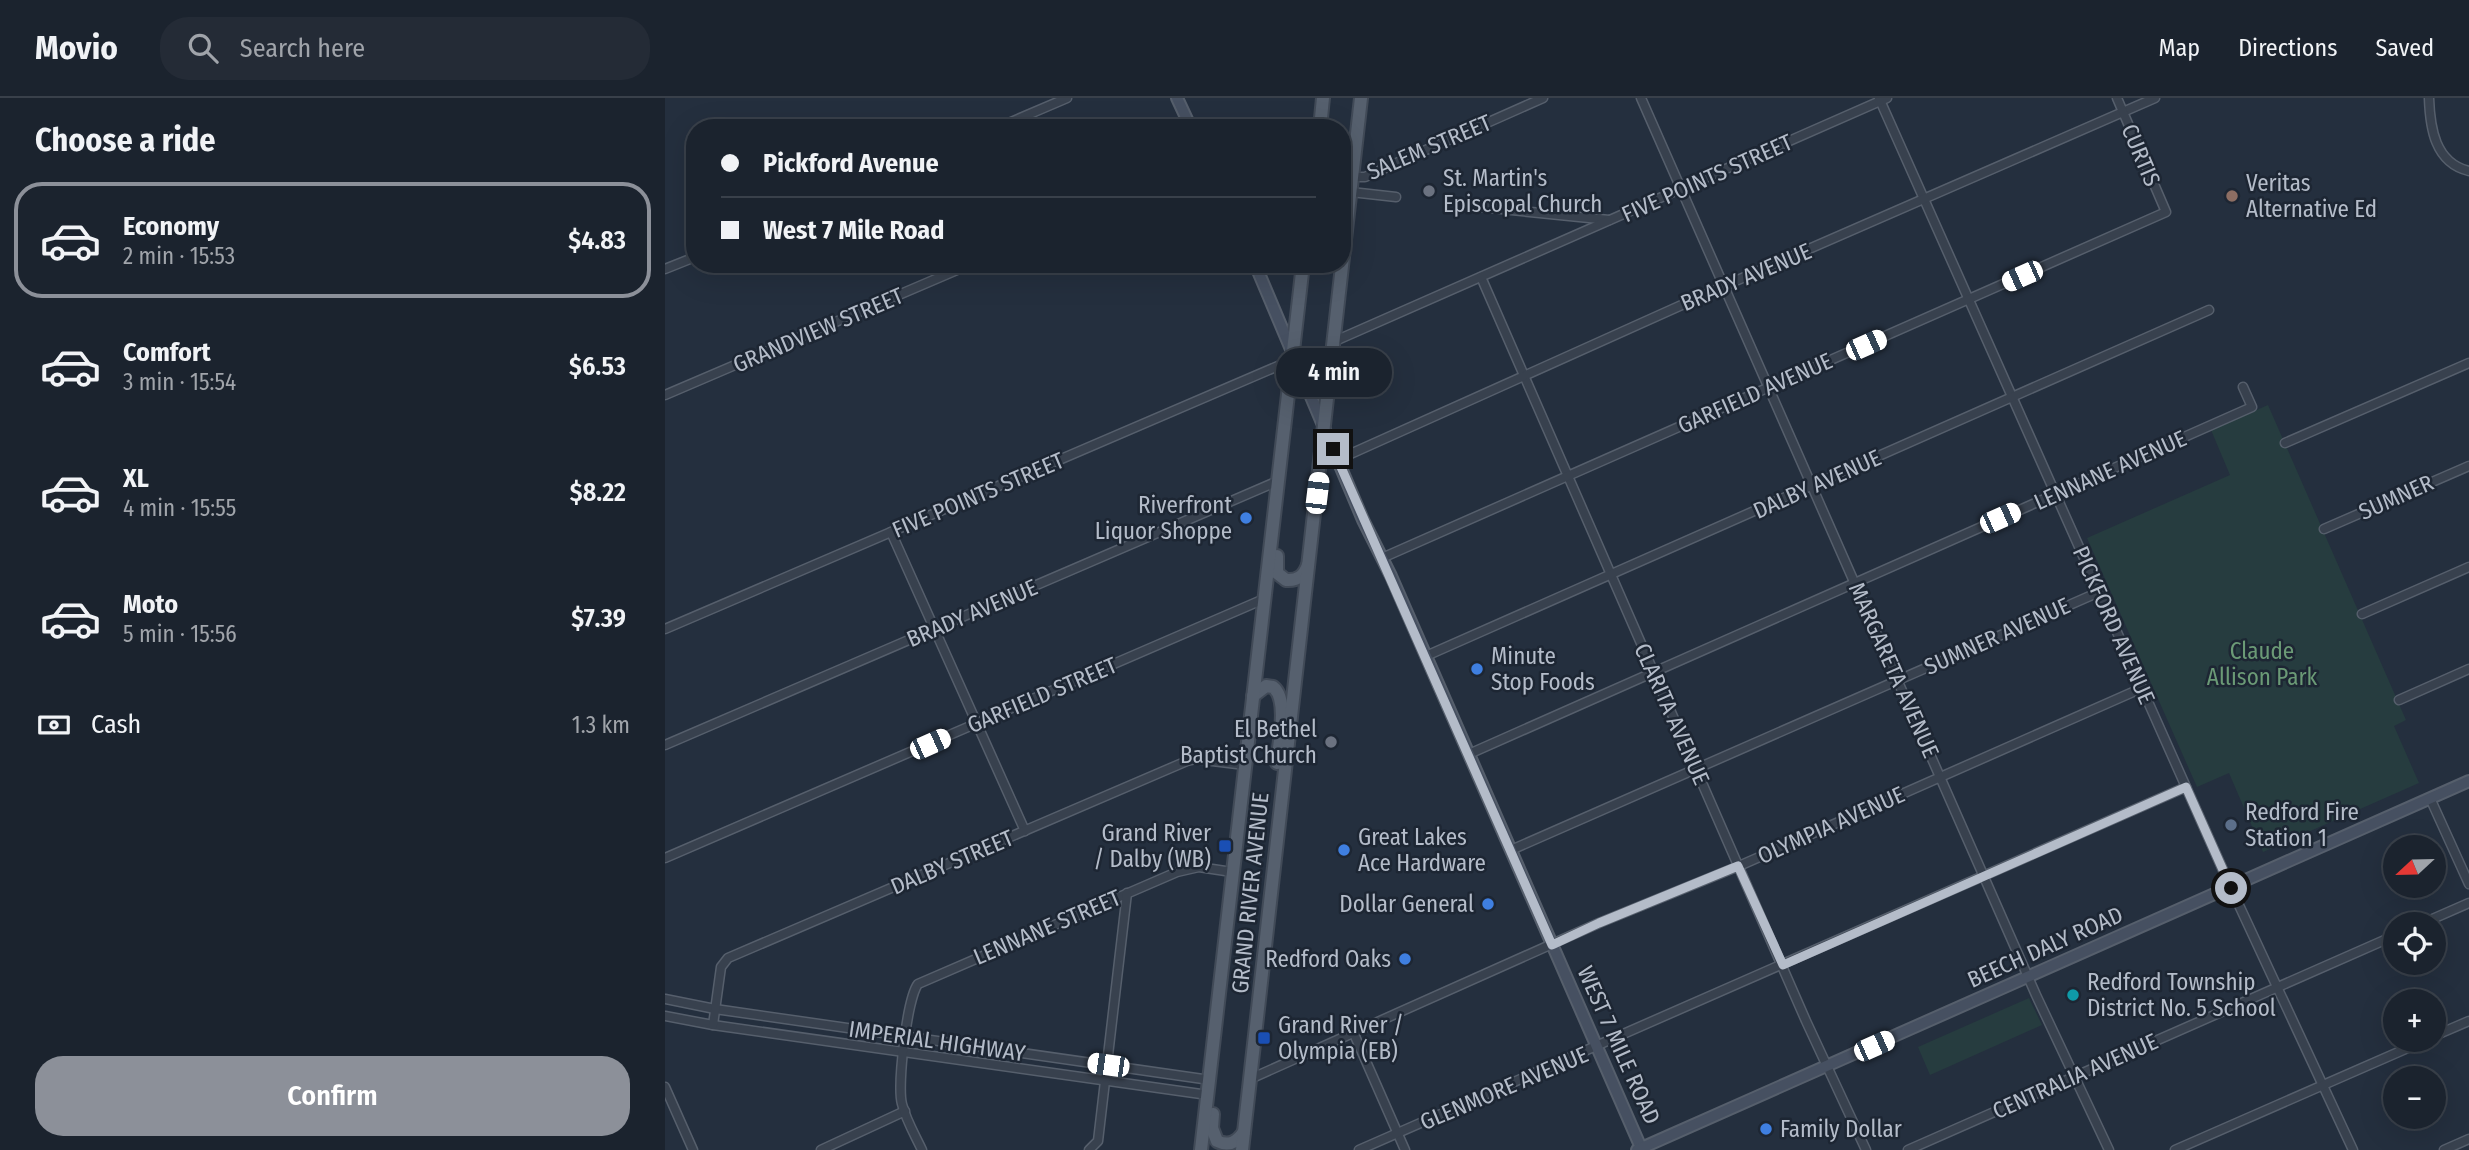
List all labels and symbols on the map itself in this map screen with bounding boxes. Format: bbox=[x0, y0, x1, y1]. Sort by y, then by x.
street label: SALEM STREET bbox=[1363, 108, 1496, 186]
street label: CURTIS bbox=[2115, 120, 2167, 190]
street label: FIVE POINTS STREET bbox=[1617, 128, 1797, 228]
place label: St. Martin's Episcopal Church bbox=[1443, 164, 1602, 218]
place label: Veritas Alternative Ed bbox=[2246, 169, 2377, 223]
marker: St. Martin's Episcopal Church bbox=[1421, 183, 1437, 199]
marker: Veritas Alternative Ed bbox=[2224, 188, 2240, 204]
street label: BRADY AVENUE bbox=[1676, 237, 1816, 317]
car bbox=[1999, 258, 2046, 294]
street label: GRANDVIEW STREET bbox=[729, 281, 908, 379]
car bbox=[1843, 327, 1890, 363]
street label: GARFIELD AVENUE bbox=[1673, 346, 1837, 440]
callout: 4 min bbox=[1275, 348, 1391, 396]
street label: LENNANE AVENUE bbox=[2030, 424, 2190, 516]
route end bbox=[1317, 433, 1349, 465]
street label: DALBY AVENUE bbox=[1749, 443, 1885, 525]
street label: FIVE POINTS STREET bbox=[888, 446, 1068, 544]
street label: SUMNER bbox=[2354, 468, 2438, 526]
car bbox=[1305, 471, 1330, 515]
place label: Riverfront Liquor Shoppe bbox=[1095, 491, 1232, 545]
car bbox=[1977, 500, 2024, 536]
marker: Riverfront Liquor Shoppe bbox=[1238, 510, 1254, 526]
street label: PICKFORD AVENUE bbox=[2067, 542, 2161, 708]
street label: BRADY AVENUE bbox=[902, 573, 1042, 653]
street label: MARGARETA AVENUE bbox=[1843, 578, 1945, 762]
street label: SUMNER AVENUE bbox=[1920, 591, 2074, 681]
park label: Claude Allison Park bbox=[2207, 637, 2317, 691]
street label: CLARITA AVENUE bbox=[1628, 639, 1716, 789]
place label: Minute Stop Foods bbox=[1491, 642, 1595, 696]
street label: GARFIELD STREET bbox=[963, 651, 1121, 739]
marker: Minute Stop Foods bbox=[1469, 661, 1485, 677]
place label: El Bethel Baptist Church bbox=[1180, 715, 1317, 769]
car bbox=[907, 726, 954, 762]
marker: El Bethel Baptist Church bbox=[1323, 734, 1339, 750]
street label: OLYMPIA AVENUE bbox=[1753, 780, 1909, 870]
street label: GRAND RIVER AVENUE bbox=[1226, 791, 1274, 995]
place label: Redford Fire Station 1 bbox=[2245, 798, 2359, 852]
marker: Redford Fire Station 1 bbox=[2223, 817, 2239, 833]
place label: Grand River / Dalby (WB) bbox=[1093, 819, 1211, 873]
street label: DALBY STREET bbox=[886, 823, 1018, 900]
place label: Great Lakes Ace Hardware bbox=[1358, 823, 1486, 877]
north arrow bbox=[2383, 835, 2447, 898]
marker: Grand River / Dalby (WB) bbox=[1217, 838, 1233, 854]
marker: Great Lakes Ace Hardware bbox=[1336, 842, 1352, 858]
route start bbox=[2215, 872, 2247, 904]
street label: LENNANE STREET bbox=[969, 883, 1125, 971]
place label: Dollar General bbox=[1339, 890, 1474, 918]
marker: Dollar General bbox=[1480, 896, 1496, 912]
street label: BEECH DALY ROAD bbox=[1963, 900, 2127, 994]
place label: Redford Oaks bbox=[1265, 945, 1391, 973]
marker: Redford Oaks bbox=[1397, 951, 1413, 967]
street label: WEST 7 MILE ROAD bbox=[1572, 962, 1666, 1128]
place label: Redford Township District No. 5 School bbox=[2087, 968, 2276, 1022]
marker: Redford Township District No. 5 School bbox=[2065, 987, 2081, 1003]
place label: Grand River / Olympia (EB) bbox=[1278, 1011, 1404, 1065]
street label: IMPERIAL HIGHWAY bbox=[847, 1015, 1028, 1067]
street label: CENTRALIA AVENUE bbox=[1988, 1027, 2162, 1125]
car bbox=[1851, 1028, 1898, 1064]
marker: Grand River / Olympia (EB) bbox=[1256, 1030, 1272, 1046]
street label: GLENMORE AVENUE bbox=[1416, 1040, 1592, 1136]
car bbox=[1086, 1052, 1131, 1078]
place label: Family Dollar bbox=[1780, 1115, 1902, 1143]
marker: Family Dollar bbox=[1758, 1121, 1774, 1137]

